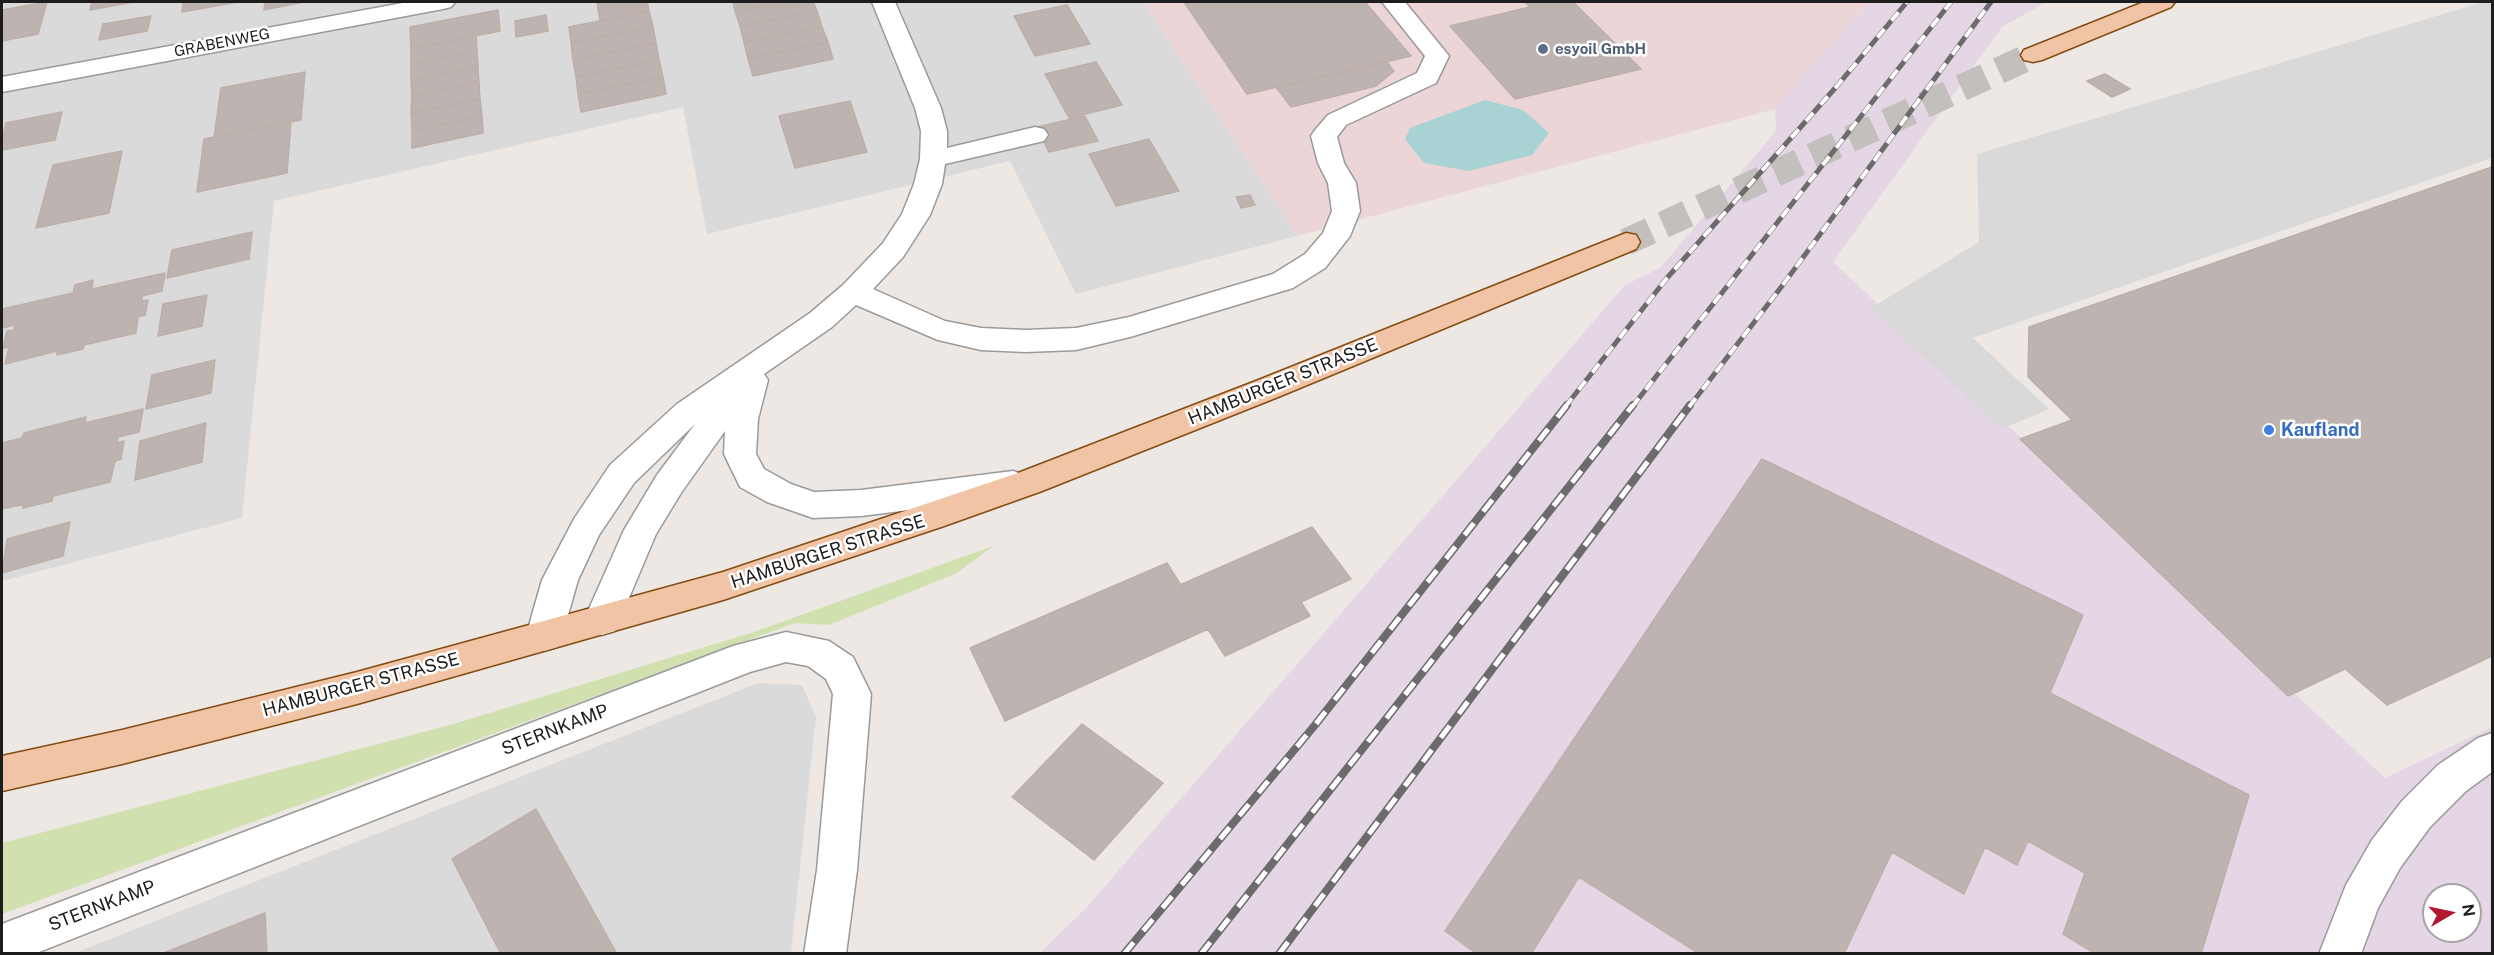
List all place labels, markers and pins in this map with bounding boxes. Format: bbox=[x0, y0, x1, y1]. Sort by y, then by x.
place label: esyoil GmbH bbox=[1555, 40, 1646, 58]
marker: esyoil GmbH bbox=[1536, 42, 1550, 56]
place label: Kaufland bbox=[2281, 419, 2359, 441]
marker: Kaufland bbox=[2262, 423, 2276, 437]

